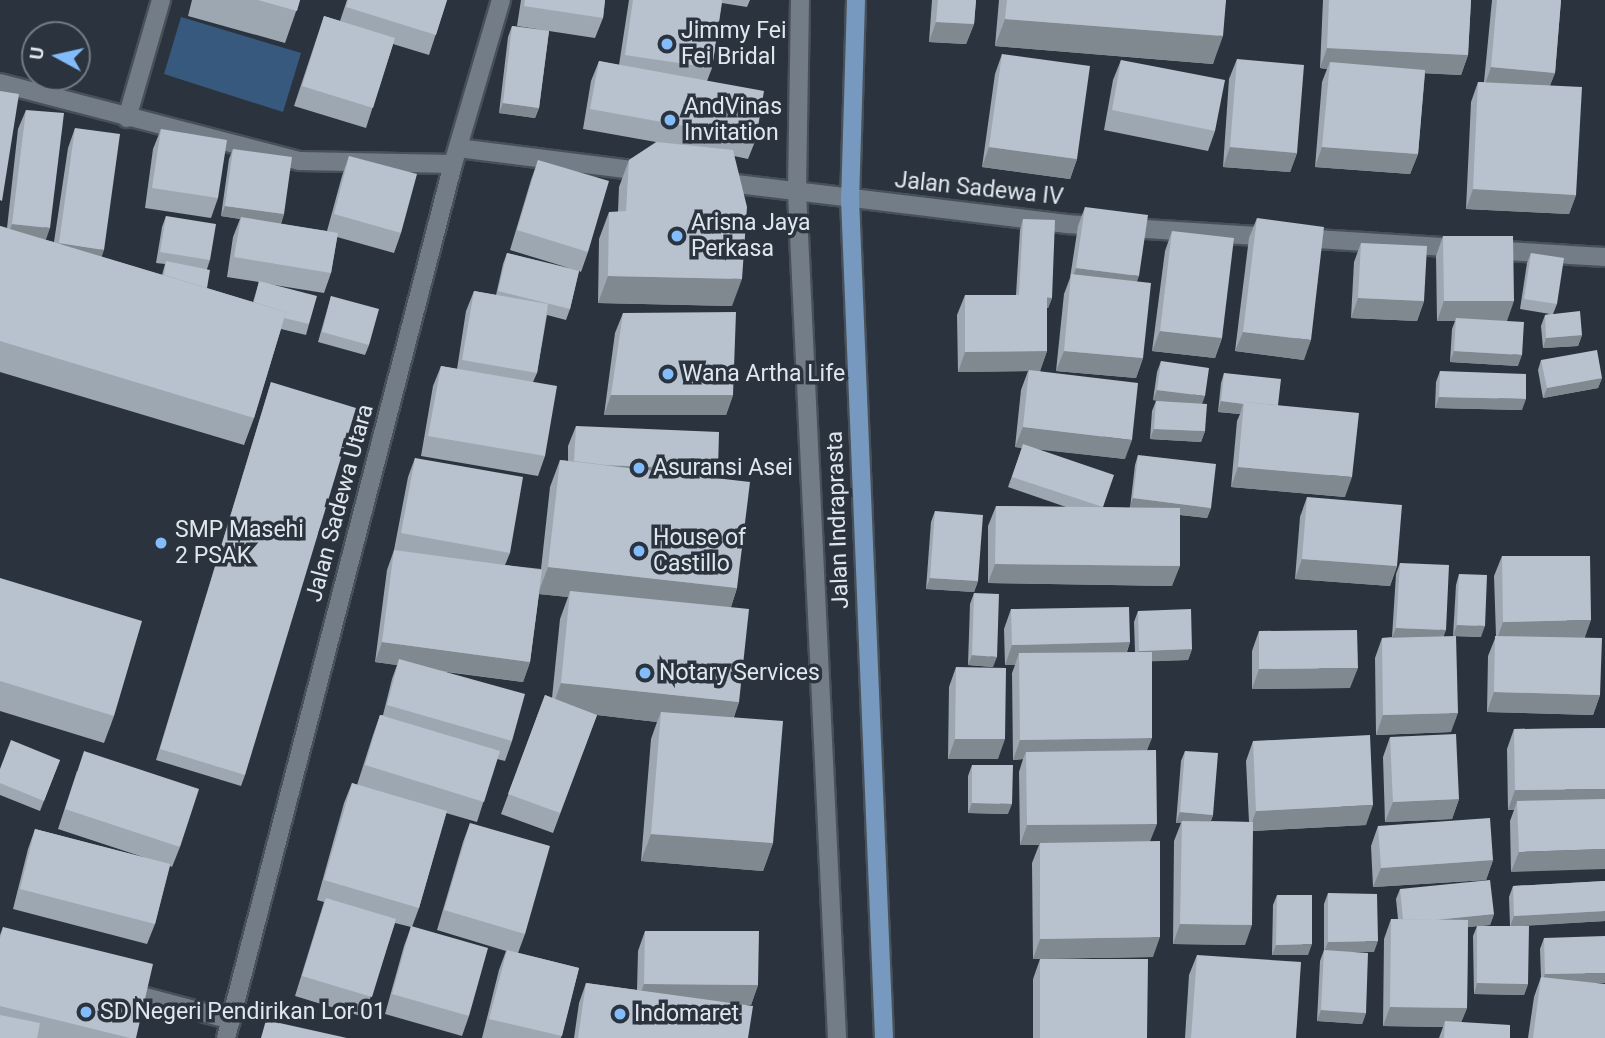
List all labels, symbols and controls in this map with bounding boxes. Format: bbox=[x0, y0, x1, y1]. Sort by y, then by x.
place label: Jimmy Fei Fei Bridal bbox=[681, 17, 786, 71]
north arrow bbox=[21, 21, 91, 91]
marker: Jimmy Fei Fei Bridal bbox=[659, 36, 675, 52]
text: U bbox=[24, 45, 49, 61]
place label: AndVinas Invitation bbox=[684, 93, 782, 147]
marker: AndVinas Invitation bbox=[662, 112, 678, 128]
street label: Jalan Sadewa IV bbox=[893, 166, 1065, 212]
place label: Arisna Jaya Perkasa bbox=[691, 209, 810, 263]
marker: Arisna Jaya Perkasa bbox=[669, 228, 685, 244]
place label: Wana Artha Life bbox=[682, 360, 845, 388]
marker: Wana Artha Life bbox=[660, 366, 676, 382]
street label: Jalan Sadewa Utara bbox=[300, 401, 380, 605]
street label: Jalan Indraprasta bbox=[821, 430, 855, 610]
place label: Asuransi Asei bbox=[653, 454, 793, 482]
marker: Asuransi Asei bbox=[631, 460, 647, 476]
place label: SMP Masehi 2 PSAK bbox=[175, 516, 304, 570]
place label: House of Castillo bbox=[653, 524, 746, 578]
marker: SMP Masehi 2 PSAK bbox=[153, 535, 169, 551]
marker: House of Castillo bbox=[631, 543, 647, 559]
place label: Notary Services bbox=[659, 659, 820, 687]
marker: Notary Services bbox=[637, 665, 653, 681]
place label: SD Negeri Pendirikan Lor 01 bbox=[100, 998, 386, 1026]
place label: Indomaret bbox=[634, 1000, 739, 1028]
marker: SD Negeri Pendirikan Lor 01 bbox=[78, 1004, 94, 1020]
marker: Indomaret bbox=[612, 1006, 628, 1022]

